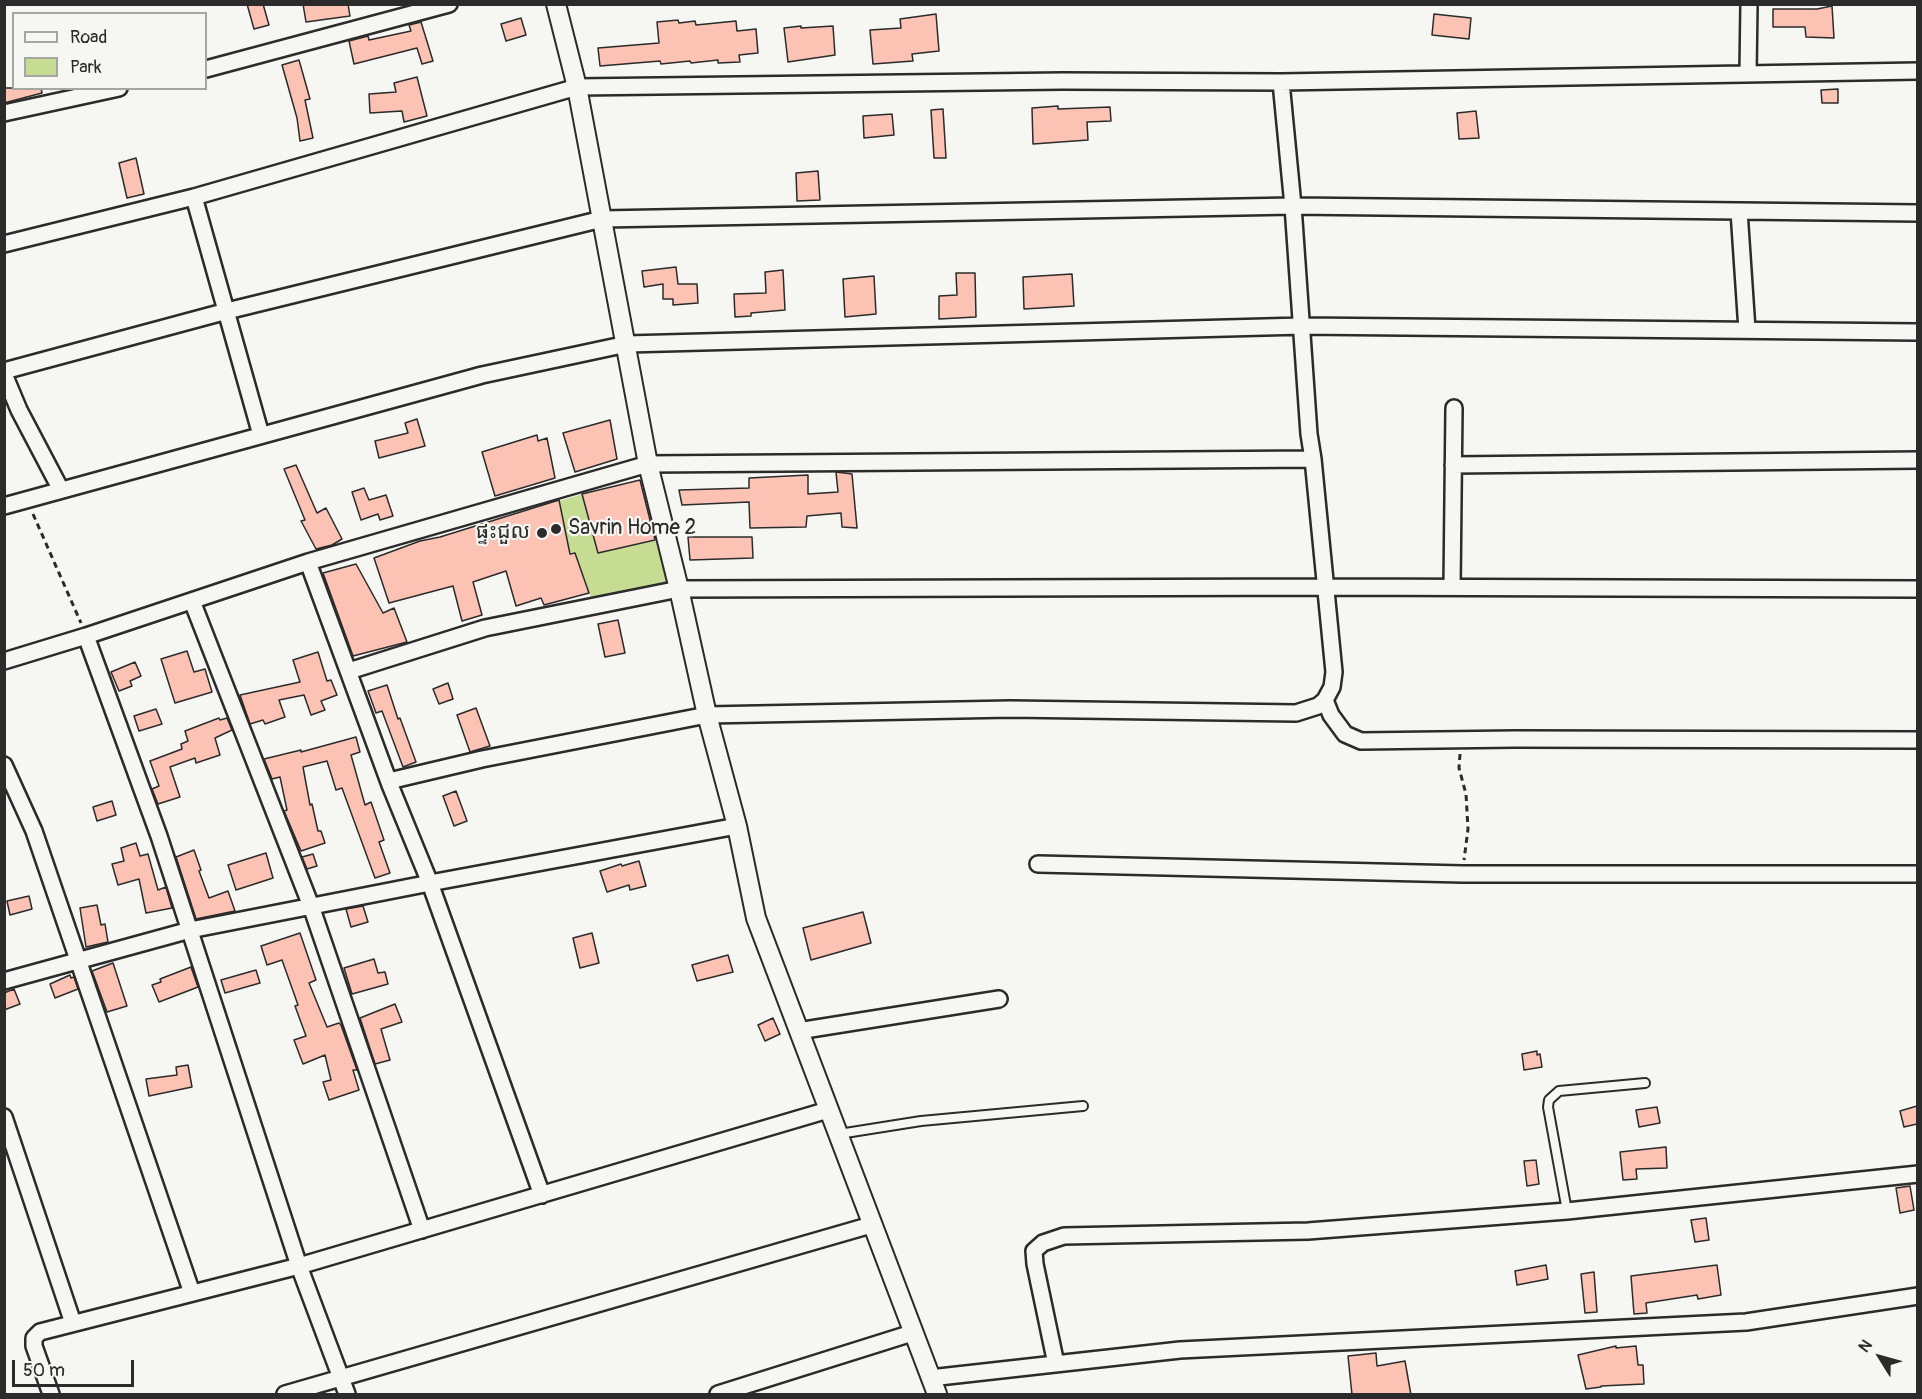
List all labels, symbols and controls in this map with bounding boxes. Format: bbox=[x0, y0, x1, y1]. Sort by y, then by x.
legend bbox=[12, 12, 207, 90]
text: Road bbox=[70, 26, 107, 49]
text: Park bbox=[70, 56, 102, 79]
place label: Savrin Home 2 bbox=[568, 516, 696, 542]
place label: ផ្ទះជួល bbox=[476, 520, 530, 546]
marker: Savrin Home 2 bbox=[549, 522, 563, 536]
marker: ផ្ទះជួល bbox=[535, 526, 549, 540]
north arrow bbox=[1850, 1327, 1910, 1387]
text: N bbox=[1854, 1336, 1877, 1357]
scale bar bbox=[15, 1348, 136, 1386]
text: 50 m bbox=[23, 1359, 65, 1382]

